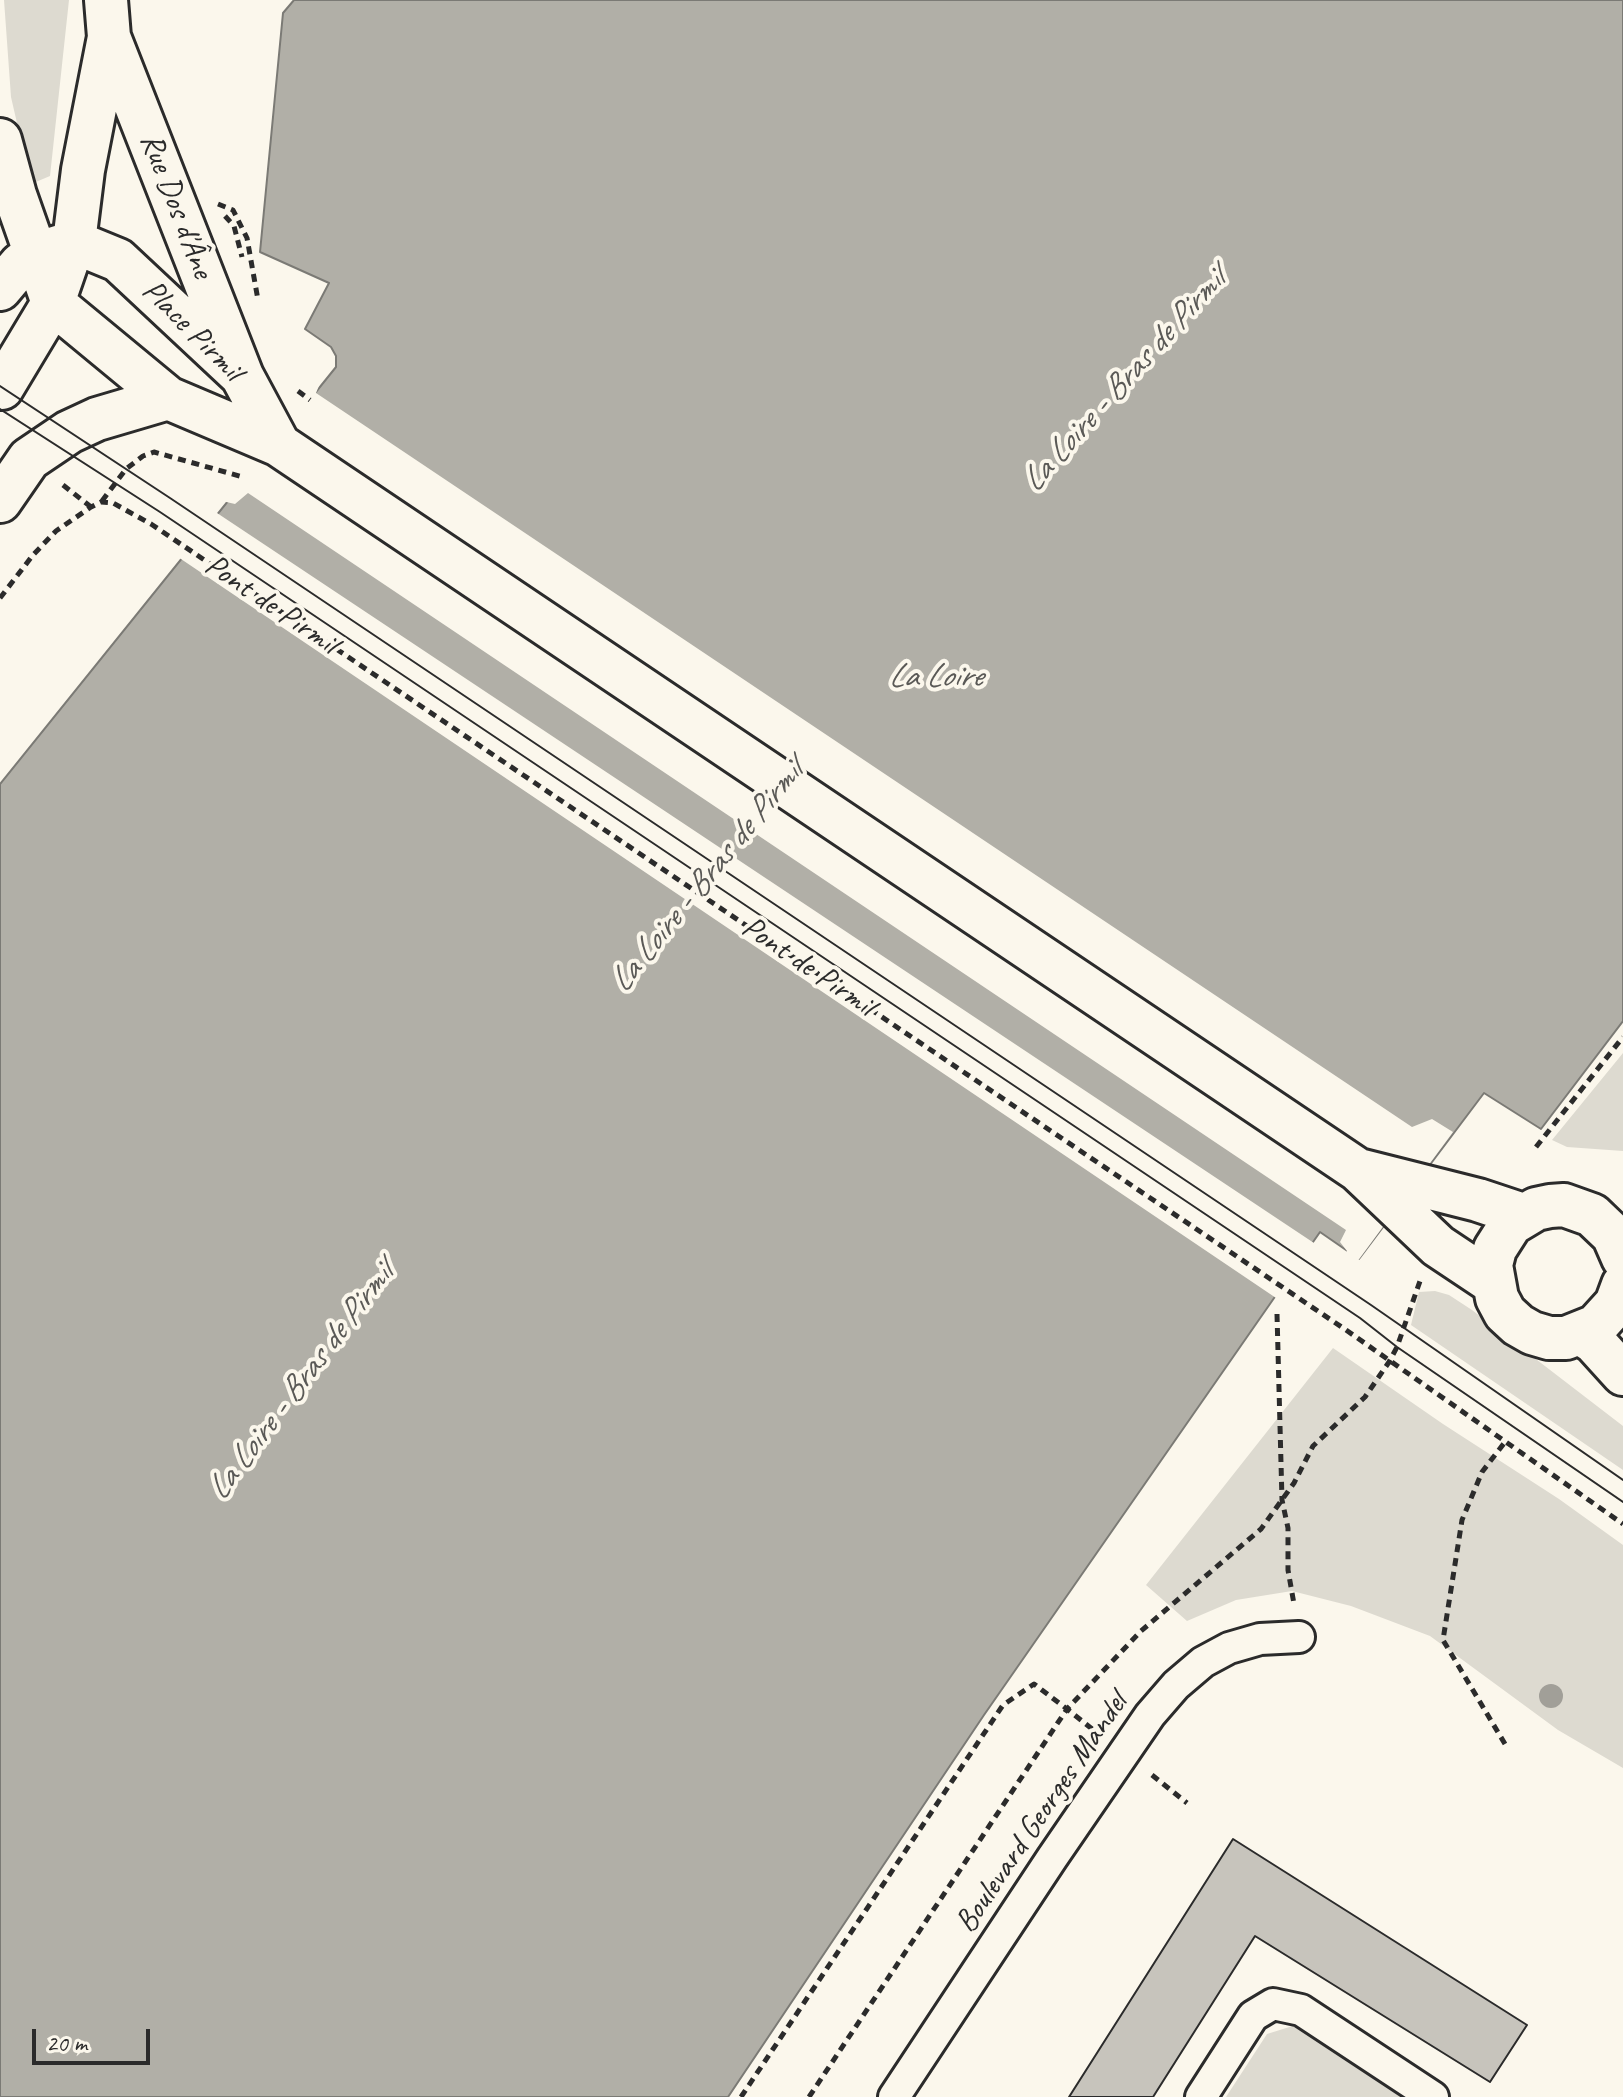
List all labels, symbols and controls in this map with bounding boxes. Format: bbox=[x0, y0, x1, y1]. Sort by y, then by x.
street label: Rue Dos d'Âne bbox=[131, 128, 221, 284]
water label: La Loire - Bras de Pirmil bbox=[1013, 261, 1235, 501]
street label: Place Pirmil bbox=[133, 272, 251, 390]
street label: Pont de Pirmil bbox=[197, 547, 345, 663]
water label: La Loire bbox=[888, 657, 982, 697]
water label: La Loire - Bras de Pirmil bbox=[601, 753, 813, 1001]
street label: Pont de Pirmil bbox=[734, 909, 882, 1025]
water label: La Loire - Bras de Pirmil bbox=[199, 1256, 403, 1508]
street label: Boulevard Georges Mandel bbox=[948, 1686, 1136, 1940]
scale bar bbox=[36, 2013, 154, 2063]
text: 20 m bbox=[46, 2028, 87, 2058]

